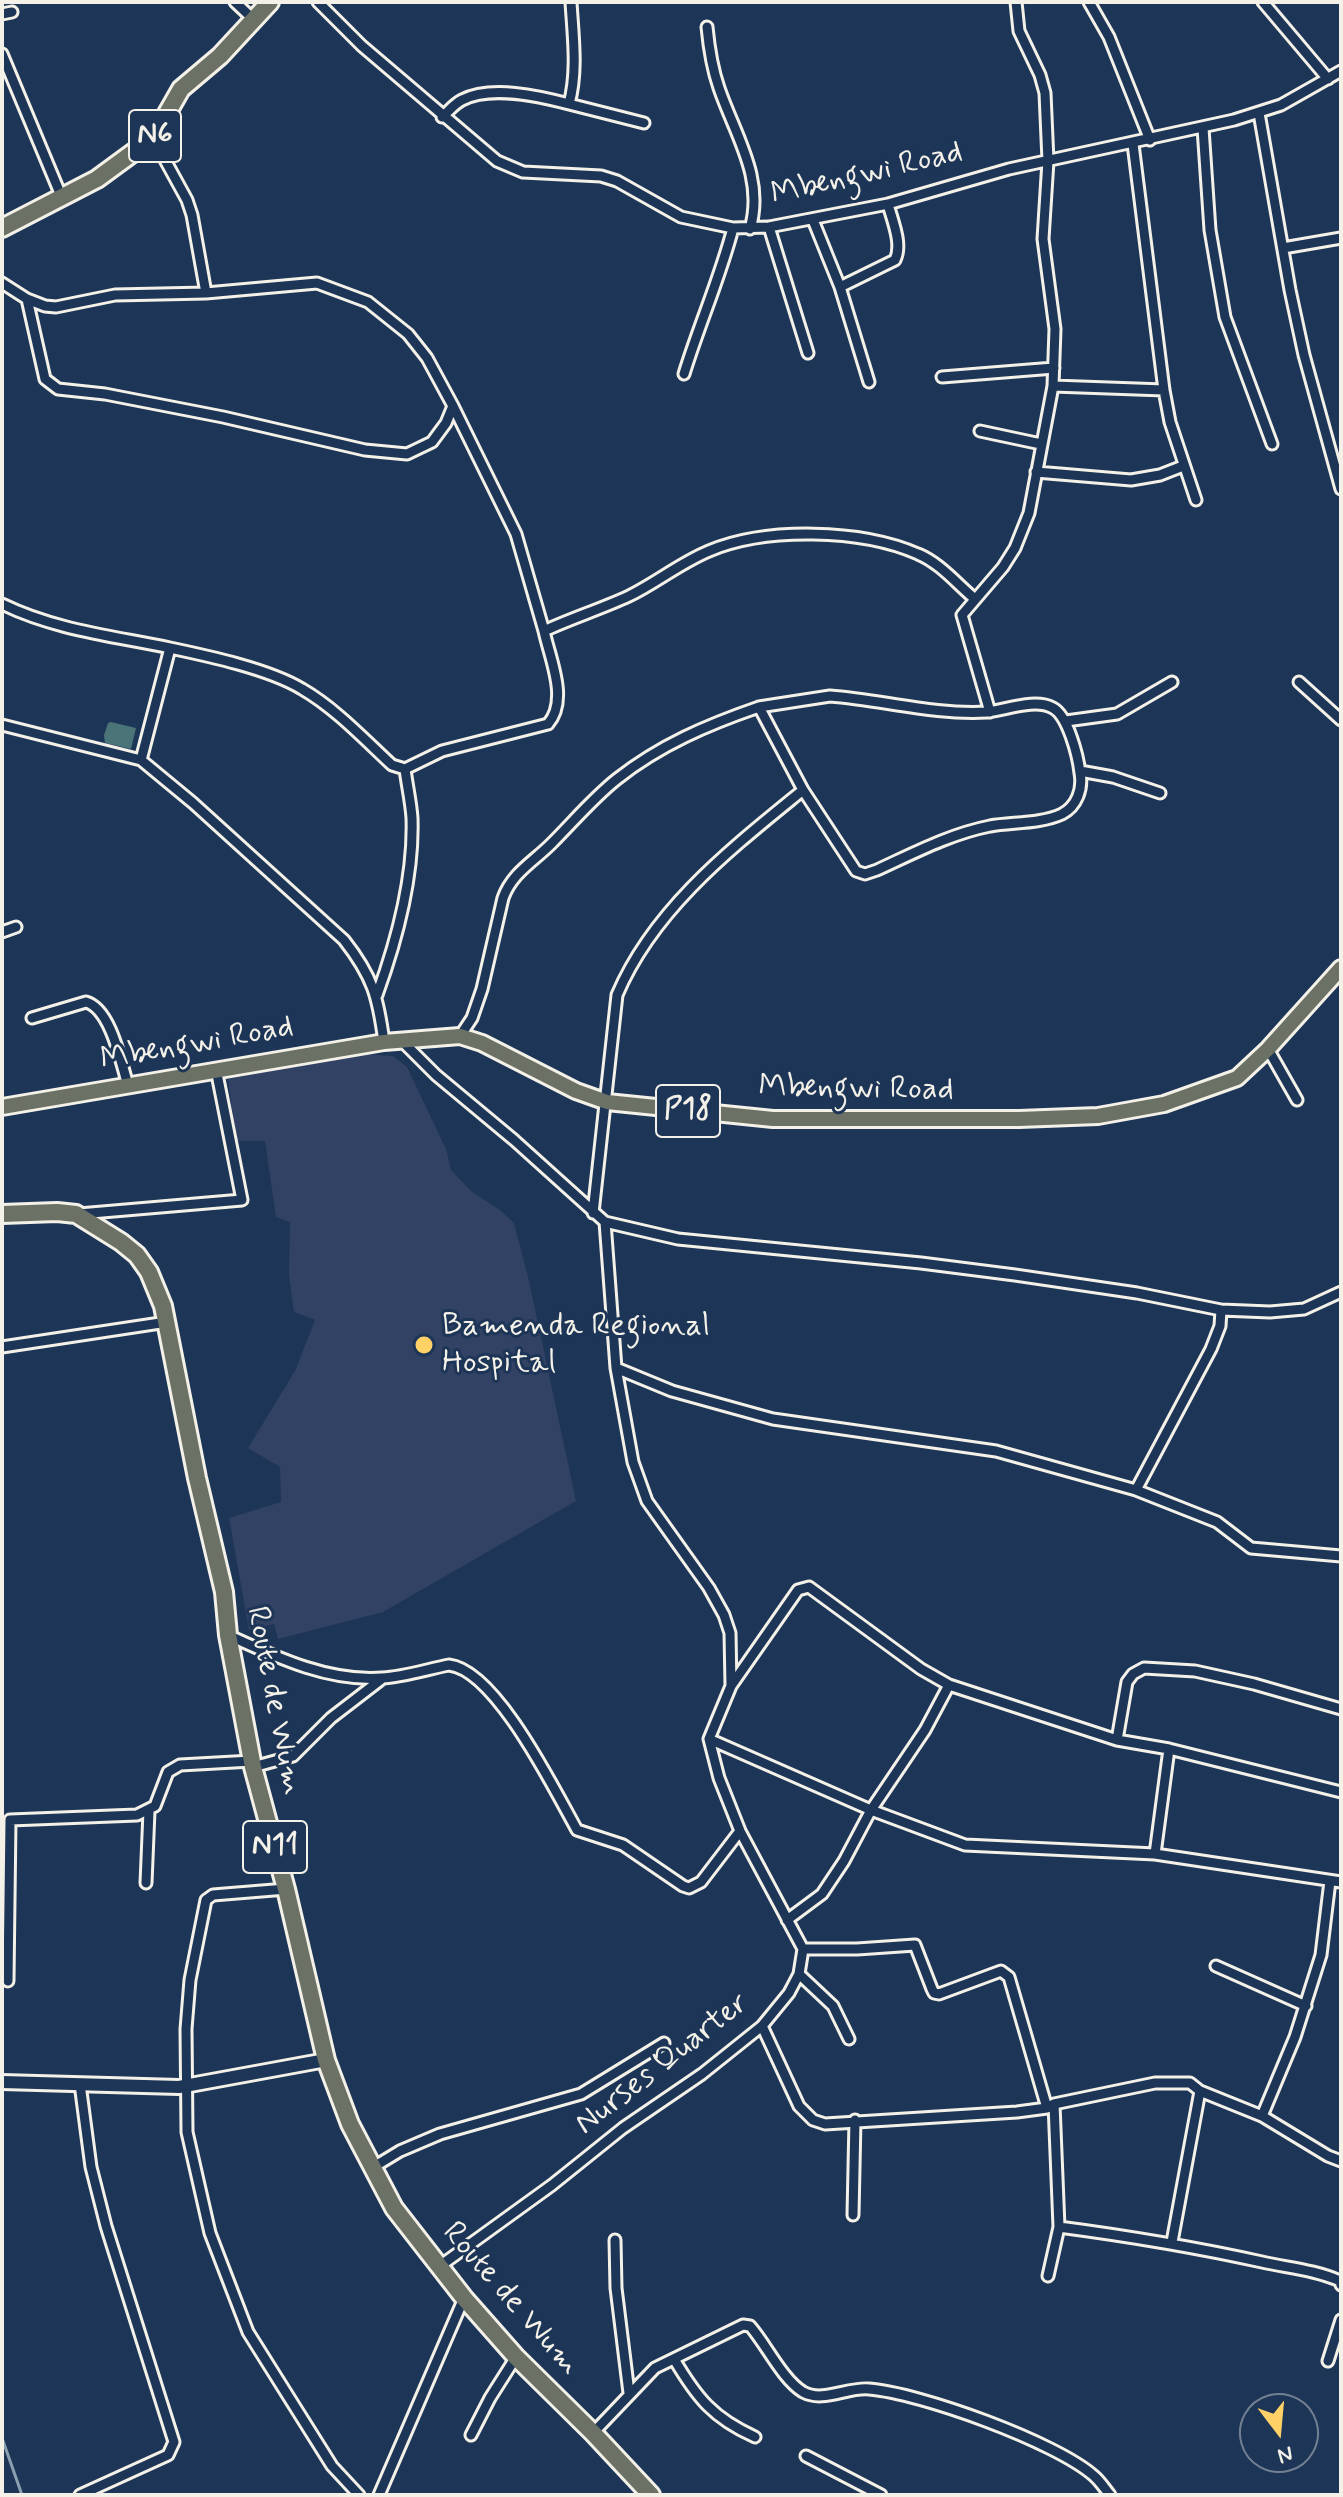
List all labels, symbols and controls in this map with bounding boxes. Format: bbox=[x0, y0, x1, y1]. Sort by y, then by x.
road number: N6 bbox=[129, 110, 181, 162]
street label: Mbengwi Road bbox=[768, 134, 966, 216]
street label: Mbengwi Road bbox=[98, 1009, 296, 1081]
street label: Mbengwi Road bbox=[758, 1069, 954, 1111]
road number: P18 bbox=[656, 1085, 720, 1137]
place label: Bamenda Regional Hospital bbox=[442, 1308, 710, 1383]
marker: Bamenda Regional Hospital bbox=[413, 1334, 435, 1356]
street label: Route de Wum bbox=[236, 1603, 310, 1799]
road number: N11 bbox=[243, 1821, 307, 1873]
street label: Nurses Quarter bbox=[569, 1985, 757, 2145]
street label: Route de Wum bbox=[433, 2215, 587, 2385]
north arrow bbox=[1239, 2393, 1319, 2473]
text: N bbox=[1274, 2439, 1296, 2470]

